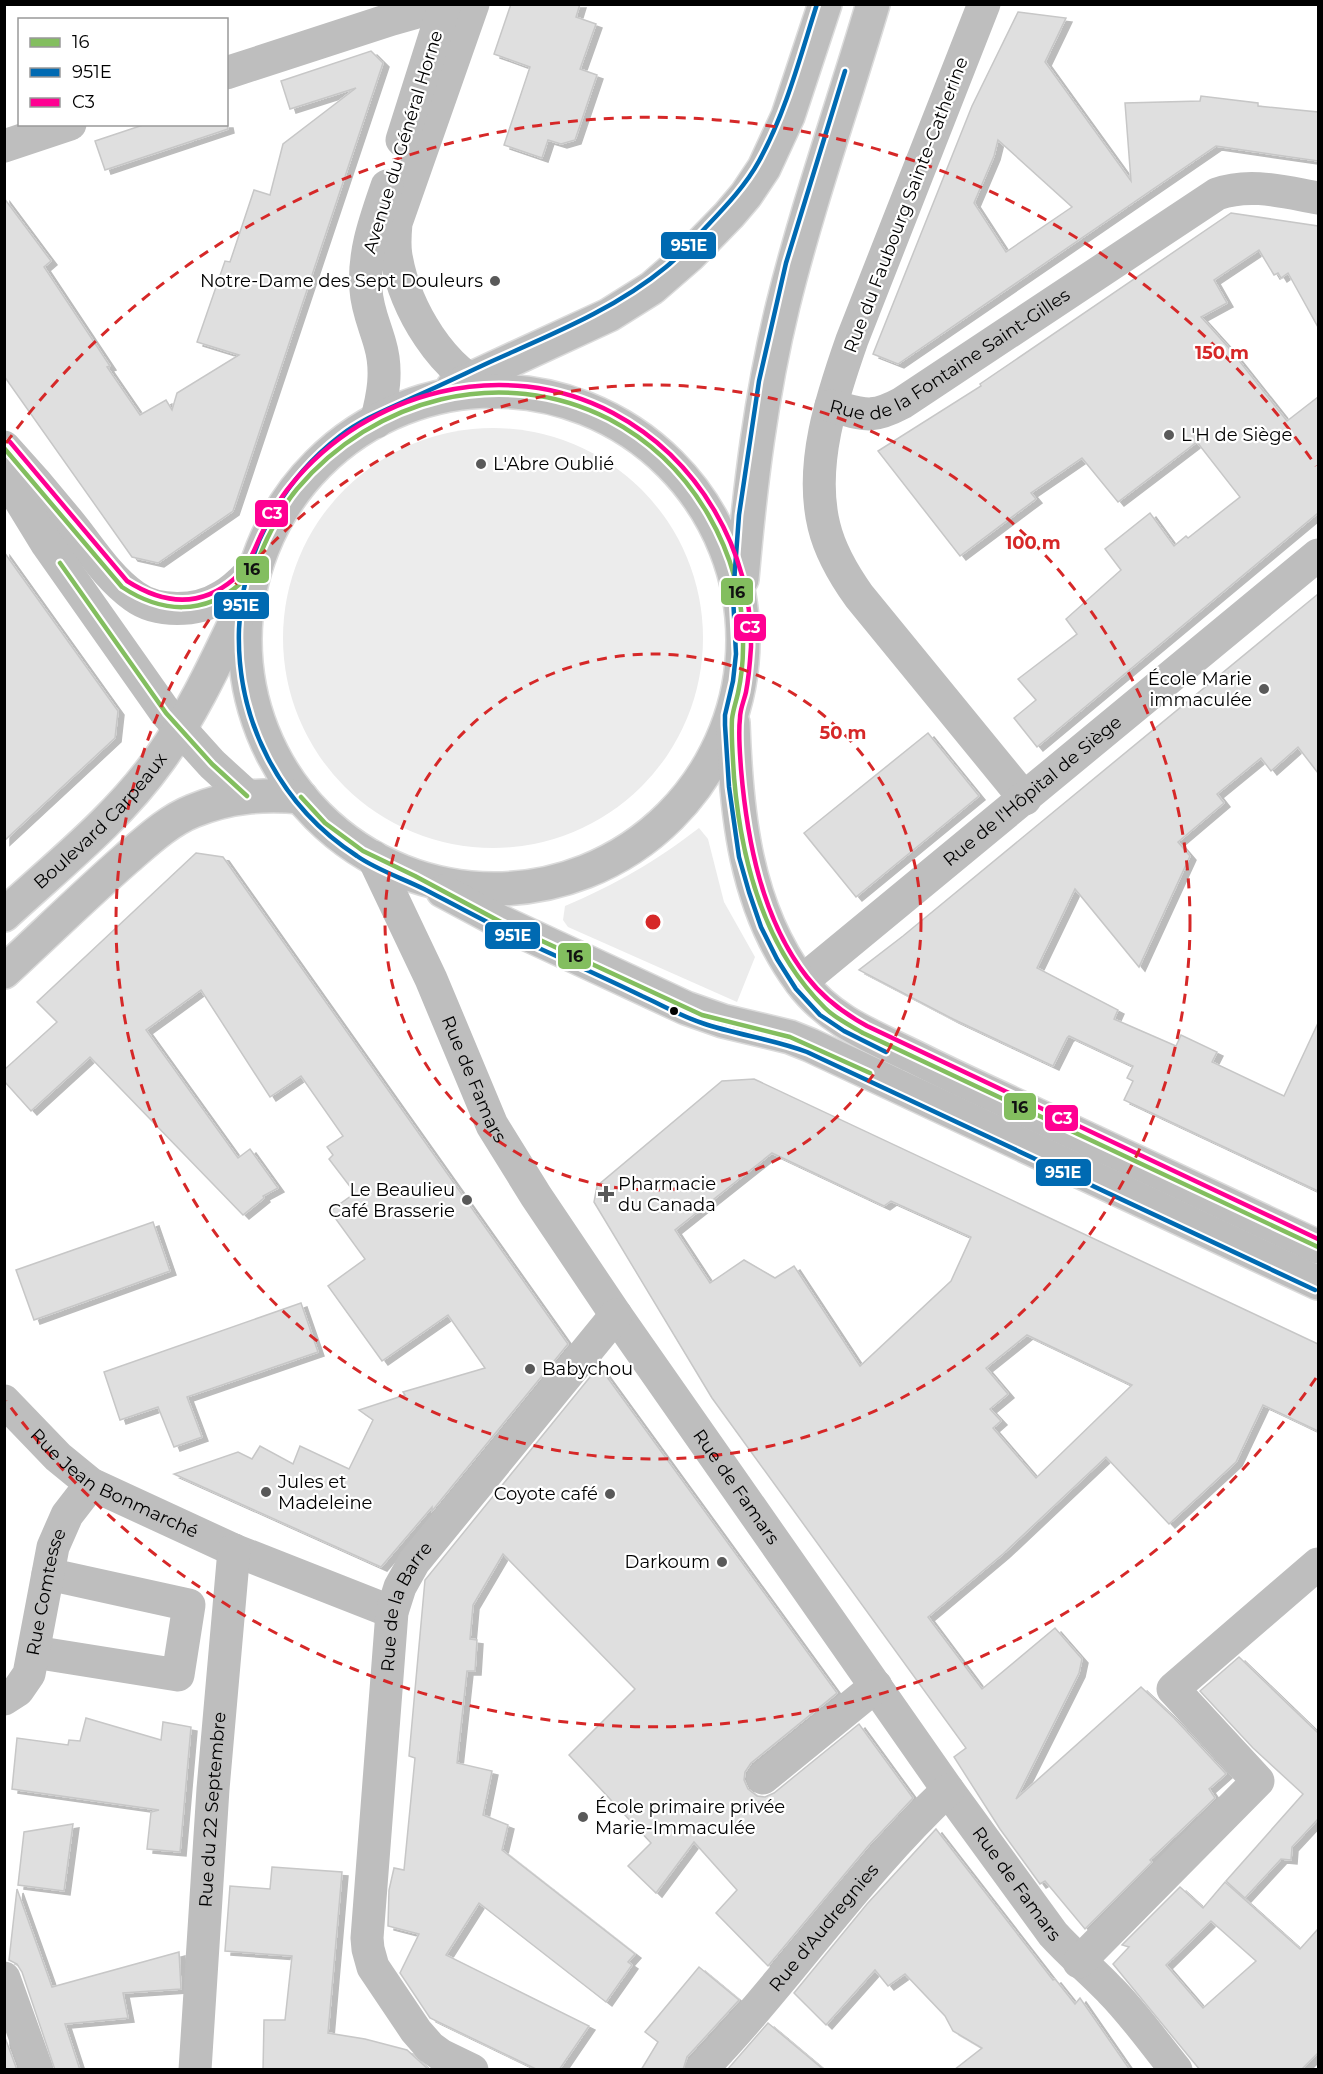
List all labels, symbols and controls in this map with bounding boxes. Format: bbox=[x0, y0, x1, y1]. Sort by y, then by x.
legend bbox=[18, 18, 228, 126]
street label: Avenue du Général Horne bbox=[359, 28, 447, 256]
text: 16 bbox=[72, 31, 89, 53]
street label: Rue du Faubourg Sainte-Catherine bbox=[839, 54, 973, 356]
text: 951E bbox=[72, 61, 112, 83]
text: C3 bbox=[72, 91, 95, 113]
line badge: 951E bbox=[660, 231, 717, 260]
text: 951E bbox=[671, 236, 707, 255]
place label: Notre-Dame des Sept Douleurs bbox=[200, 270, 483, 292]
marker: Notre-Dame des Sept Douleurs bbox=[488, 274, 502, 288]
street label: Rue de la Fontaine Saint-Gilles bbox=[827, 284, 1074, 425]
text: 150 m bbox=[1195, 342, 1249, 364]
place label: L'H de Siège bbox=[1181, 424, 1292, 446]
marker: L'H de Siège bbox=[1162, 428, 1176, 442]
place label: L'Abre Oublié bbox=[493, 453, 614, 475]
marker: L'Abre Oublié bbox=[474, 457, 488, 471]
line badge: C3 bbox=[254, 499, 289, 528]
text: C3 bbox=[261, 504, 283, 523]
text: 100 m bbox=[1005, 532, 1061, 554]
line badge: 16 bbox=[235, 555, 270, 584]
text: 16 bbox=[244, 560, 260, 579]
line badge: 16 bbox=[720, 577, 754, 606]
text: 16 bbox=[729, 583, 745, 602]
line badge: 951E bbox=[213, 591, 270, 620]
text: 951E bbox=[223, 596, 259, 615]
line badge: C3 bbox=[733, 613, 767, 642]
text: C3 bbox=[739, 618, 761, 637]
place label: École Marie immaculée bbox=[1148, 668, 1252, 711]
marker: École Marie immaculée bbox=[1257, 682, 1271, 696]
street label: Rue de l'Hôpital de Siège bbox=[939, 711, 1126, 871]
text: 50 m bbox=[820, 722, 866, 744]
street label: Boulevard Carpeaux bbox=[29, 748, 172, 894]
centre of rings bbox=[643, 912, 663, 932]
line badge: 951E bbox=[484, 921, 541, 950]
text: 951E bbox=[495, 926, 531, 945]
line badge: 16 bbox=[557, 942, 592, 970]
text: 16 bbox=[567, 947, 583, 966]
unlabelled marker bbox=[668, 1005, 680, 1017]
street label: Rue de Famars bbox=[437, 1013, 511, 1147]
line badge: 16 bbox=[1003, 1092, 1037, 1121]
text: 16 bbox=[1012, 1098, 1028, 1117]
line badge: C3 bbox=[1044, 1104, 1079, 1132]
text: C3 bbox=[1051, 1109, 1073, 1128]
line badge: 951E bbox=[1035, 1158, 1092, 1187]
text: 951E bbox=[1045, 1163, 1081, 1182]
place label: Pharmacie du Canada bbox=[618, 1173, 716, 1216]
place label: Le Beaulieu Café Brasserie bbox=[328, 1179, 455, 1222]
marker: Pharmacie du Canada bbox=[599, 1187, 613, 1201]
marker: Le Beaulieu Café Brasserie bbox=[460, 1193, 474, 1207]
place label: Babychou bbox=[542, 1358, 633, 1380]
marker: Babychou bbox=[523, 1362, 537, 1376]
street label: Rue Jean Bonmarché bbox=[26, 1424, 202, 1543]
street label: Rue de Famars bbox=[688, 1425, 784, 1549]
place label: Jules et Madeleine bbox=[277, 1471, 373, 1514]
place label: Coyote café bbox=[494, 1483, 598, 1505]
marker: Jules et Madeleine bbox=[259, 1485, 273, 1499]
marker: Coyote café bbox=[603, 1487, 617, 1501]
street label: Rue Comtesse bbox=[22, 1525, 71, 1657]
street label: Rue de la Barre bbox=[376, 1537, 437, 1673]
place label: Darkoum bbox=[625, 1551, 710, 1573]
marker: Darkoum bbox=[715, 1555, 729, 1569]
street label: Rue du 22 Septembre bbox=[194, 1711, 231, 1908]
place label: École primaire privée Marie-Immaculée bbox=[595, 1796, 785, 1839]
marker: École primaire privée Marie-Immaculée bbox=[576, 1810, 590, 1824]
street label: Rue de Famars bbox=[968, 1823, 1065, 1946]
street label: Rue d'Audregnies bbox=[764, 1859, 883, 1996]

